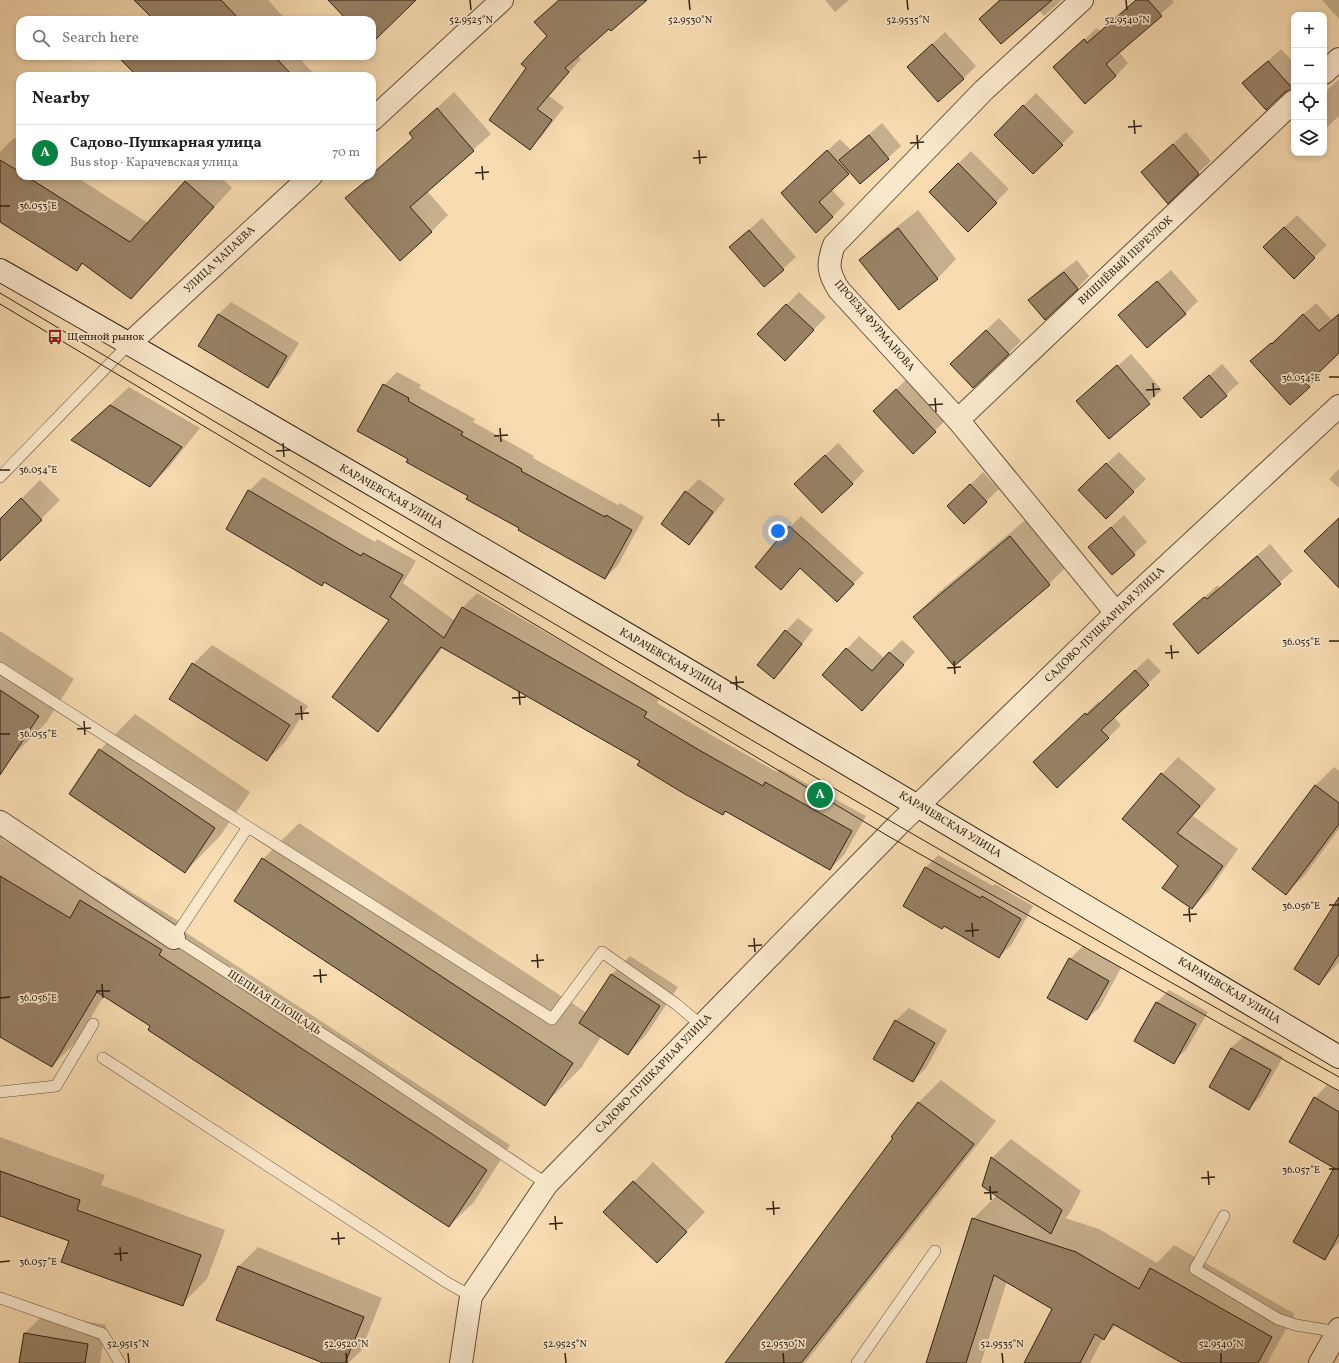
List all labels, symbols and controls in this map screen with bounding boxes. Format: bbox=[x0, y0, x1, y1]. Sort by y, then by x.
map controls bbox=[1291, 12, 1327, 156]
button: + bbox=[1291, 12, 1327, 48]
text: 52.9525°N bbox=[449, 13, 493, 27]
text: 52.9530°N bbox=[668, 13, 713, 27]
text: 52.9535°N bbox=[886, 13, 930, 27]
text: 52.9540°N bbox=[1104, 13, 1150, 27]
search box bbox=[16, 16, 376, 60]
icon: search bbox=[30, 27, 52, 49]
text: Search here bbox=[62, 28, 139, 49]
button: − bbox=[1291, 48, 1327, 84]
button: locate bbox=[1291, 84, 1327, 120]
text: Nearby bbox=[32, 87, 90, 110]
button: layers bbox=[1291, 120, 1327, 156]
text: Садово-Пушкарная улица bbox=[70, 133, 262, 154]
text: A bbox=[40, 144, 50, 162]
text: 70 m bbox=[332, 144, 360, 162]
text: Bus stop · Карачевская улица bbox=[70, 154, 238, 172]
text: 36.053°E bbox=[19, 199, 57, 213]
street label: ВИШНЁВЫЙ ПЕРЕУЛОК bbox=[1075, 213, 1177, 309]
street label: УЛИЦА ЧАПАЕВА bbox=[181, 223, 259, 297]
street label: ПРОЕЗД ФУРМАНОВА bbox=[830, 277, 918, 375]
bus stop icon: Щепной рынок bbox=[46, 328, 64, 346]
place label: Щепной рынок bbox=[67, 330, 144, 345]
text: 36.054°E bbox=[1282, 371, 1320, 385]
street label: КАРАЧЕВСКАЯ УЛИЦА bbox=[336, 461, 446, 533]
text: 36.054°E bbox=[19, 463, 57, 477]
your location bbox=[768, 521, 788, 541]
street label: САДОВО-ПУШКАРНАЯ УЛИЦА bbox=[1042, 563, 1168, 686]
street label: КАРАЧЕВСКАЯ УЛИЦА bbox=[616, 625, 726, 697]
text: 36.055°E bbox=[1282, 635, 1320, 649]
text: 36.055°E bbox=[19, 727, 57, 741]
pin: A bbox=[807, 780, 833, 810]
street label: КАРАЧЕВСКАЯ УЛИЦА bbox=[896, 788, 1005, 862]
text: 36.056°E bbox=[1282, 899, 1320, 913]
street label: КАРАЧЕВСКАЯ УЛИЦА bbox=[1175, 954, 1284, 1028]
street label: ЩЕПНАЯ ПЛОЩАДЬ bbox=[224, 967, 324, 1039]
text: 36.056°E bbox=[19, 991, 57, 1005]
street label: САДОВО-ПУШКАРНАЯ УЛИЦА bbox=[593, 1011, 716, 1137]
text: 36.057°E bbox=[1282, 1163, 1320, 1177]
text: 36.057°E bbox=[19, 1255, 57, 1269]
text: 52.9515°N bbox=[107, 1337, 150, 1351]
text: 52.9520°N bbox=[324, 1337, 369, 1351]
text: 52.9525°N bbox=[543, 1337, 587, 1351]
text: 52.9530°N bbox=[761, 1337, 806, 1351]
text: 52.9535°N bbox=[980, 1337, 1024, 1351]
text: 52.9540°N bbox=[1198, 1337, 1244, 1351]

